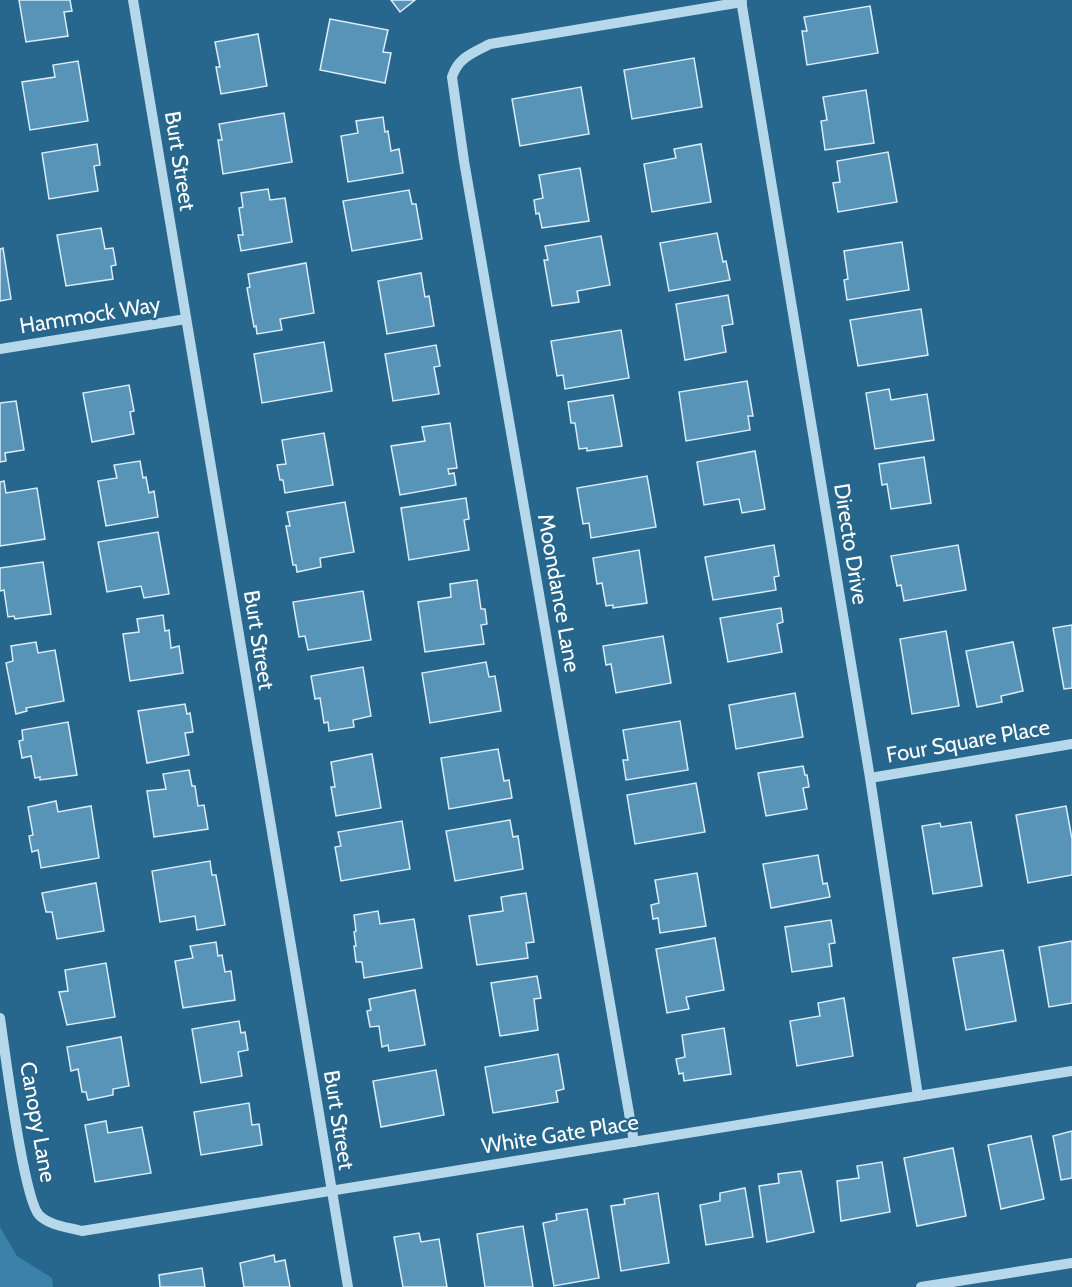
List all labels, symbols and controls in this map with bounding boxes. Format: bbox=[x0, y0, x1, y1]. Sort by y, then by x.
street label: Burt Street bbox=[159, 109, 201, 213]
street label: Hammock Way bbox=[18, 291, 162, 339]
street label: Directo Drive bbox=[828, 482, 874, 606]
street label: Moondance Lane bbox=[532, 512, 586, 674]
street label: Burt Street bbox=[238, 588, 280, 692]
street label: Four Square Place bbox=[884, 713, 1052, 769]
street label: Canopy Lane bbox=[14, 1060, 62, 1184]
street label: Burt Street bbox=[318, 1068, 360, 1172]
street label: White Gate Place bbox=[479, 1108, 641, 1160]

